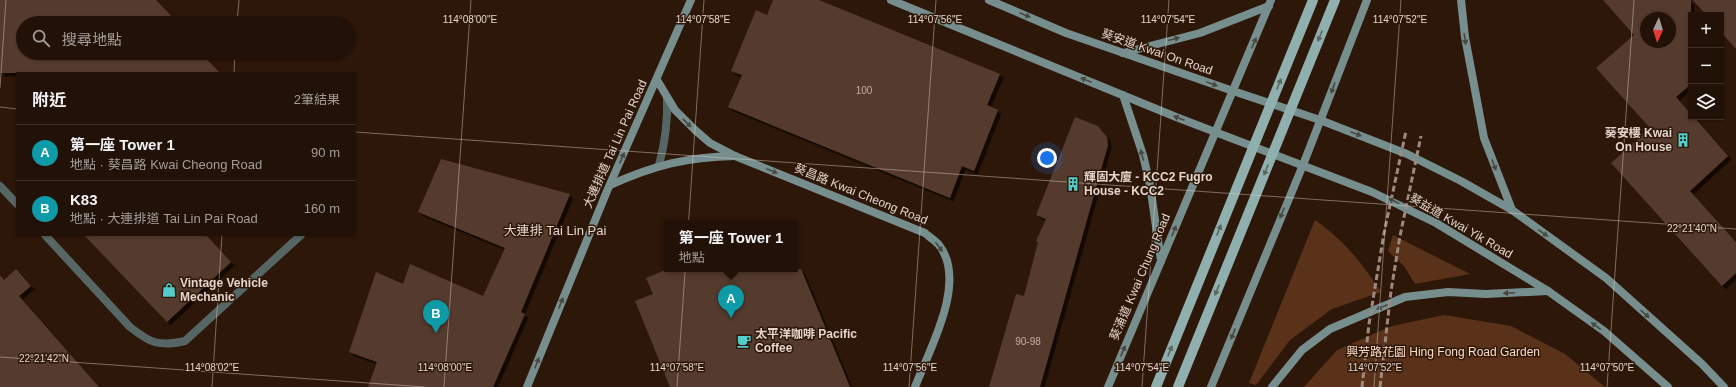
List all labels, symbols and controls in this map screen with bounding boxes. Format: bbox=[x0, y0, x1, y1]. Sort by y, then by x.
north arrow bbox=[1640, 12, 1676, 48]
map controls bbox=[1688, 12, 1724, 120]
button: + bbox=[1688, 12, 1724, 48]
one-way arrow bbox=[1019, 13, 1031, 19]
text: 114°08'00"E bbox=[443, 14, 497, 25]
text: 114°07'58"E bbox=[676, 14, 730, 25]
text: 114°07'56"E bbox=[908, 14, 962, 25]
text: 114°07'54"E bbox=[1141, 14, 1195, 25]
text: 114°07'52"E bbox=[1373, 14, 1427, 25]
search box bbox=[16, 16, 356, 60]
street label: 葵安道 Kwai On Road bbox=[1100, 26, 1214, 78]
icon: search bbox=[30, 27, 52, 49]
text: 搜尋地點 bbox=[62, 31, 122, 48]
one-way arrow bbox=[1317, 31, 1323, 42]
one-way arrow bbox=[1462, 33, 1468, 45]
one-way arrow bbox=[1168, 36, 1180, 42]
one-way arrow bbox=[1251, 36, 1257, 48]
button: − bbox=[1688, 48, 1724, 84]
one-way arrow bbox=[1080, 77, 1092, 83]
street label: 大連排道 Tai Lin Pai Road bbox=[580, 78, 650, 210]
one-way arrow bbox=[1275, 78, 1282, 90]
one-way arrow bbox=[1207, 81, 1219, 87]
one-way arrow bbox=[1329, 83, 1335, 95]
button: layers bbox=[1688, 84, 1724, 120]
house number: 100 bbox=[856, 85, 873, 96]
text: 附近 bbox=[32, 91, 66, 110]
text: 2筆結果 bbox=[294, 92, 340, 107]
one-way arrow bbox=[1172, 115, 1184, 121]
one-way arrow bbox=[682, 118, 692, 127]
place label: 葵安樓 Kwai On House bbox=[1605, 126, 1672, 154]
one-way arrow bbox=[1351, 131, 1363, 137]
building icon: 葵安樓 Kwai On House bbox=[1675, 132, 1691, 148]
text: 第一座 Tower 1 bbox=[70, 136, 175, 153]
text: A bbox=[40, 145, 50, 160]
text: 90 m bbox=[311, 145, 340, 160]
your location bbox=[1037, 148, 1057, 168]
one-way arrow bbox=[1139, 148, 1145, 160]
one-way arrow bbox=[619, 152, 625, 163]
text: 地點 · 葵昌路 Kwai Cheong Road bbox=[70, 157, 262, 172]
one-way arrow bbox=[1492, 160, 1498, 172]
street label: 葵昌路 Kwai Cheong Road bbox=[792, 161, 930, 227]
one-way arrow bbox=[1262, 164, 1268, 176]
one-way arrow bbox=[766, 168, 778, 174]
place label: 輝固大廈 - KCC2 Fugro House - KCC2 bbox=[1084, 170, 1213, 198]
building icon: 輝固大廈 - KCC2 Fugro House - KCC2 bbox=[1065, 176, 1081, 192]
text: K83 bbox=[70, 191, 98, 208]
street label: 葵益道 Kwai Yik Road bbox=[1407, 191, 1515, 261]
one-way arrow bbox=[1388, 198, 1399, 204]
text: B bbox=[40, 201, 50, 216]
text: 160 m bbox=[304, 201, 340, 216]
one-way arrow bbox=[1279, 208, 1285, 219]
text: 地點 · 大連排道 Tai Lin Pai Road bbox=[70, 211, 258, 226]
street label: 葵涌道 Kwai Chung Road bbox=[1107, 212, 1173, 342]
popup bbox=[664, 220, 798, 272]
district label: 大連排 Tai Lin Pai bbox=[504, 223, 606, 238]
text: 22°21'40"N bbox=[1667, 223, 1717, 234]
one-way arrow bbox=[1217, 224, 1223, 236]
one-way arrow bbox=[1171, 225, 1177, 237]
text: 第一座 Tower 1 bbox=[679, 229, 783, 246]
one-way arrow bbox=[1538, 229, 1549, 237]
one-way arrow bbox=[935, 242, 943, 253]
text: 地點 bbox=[679, 250, 705, 265]
place label: Vintage Vehicle Mechanic bbox=[180, 276, 268, 304]
shop icon: Vintage Vehicle Mechanic bbox=[161, 282, 177, 298]
pin: A bbox=[718, 285, 744, 318]
one-way arrow bbox=[1214, 285, 1220, 296]
one-way arrow bbox=[1502, 290, 1515, 296]
one-way arrow bbox=[558, 298, 564, 309]
pin: B bbox=[423, 300, 449, 333]
one-way arrow bbox=[1375, 304, 1387, 310]
one-way arrow bbox=[1640, 309, 1650, 318]
one-way arrow bbox=[1591, 322, 1601, 330]
place label: 太平洋咖啡 Pacific Coffee bbox=[755, 327, 857, 355]
one-way arrow bbox=[1229, 328, 1235, 340]
cafe icon: 太平洋咖啡 Pacific Coffee bbox=[736, 333, 752, 349]
house number: 90-98 bbox=[1015, 336, 1041, 347]
one-way arrow bbox=[1168, 344, 1174, 356]
one-way arrow bbox=[1120, 345, 1126, 357]
park label: 興芳路花園 Hing Fong Road Garden bbox=[1346, 345, 1540, 359]
text: 22°21'42"N bbox=[19, 353, 69, 364]
one-way arrow bbox=[534, 357, 540, 369]
text: 114°08'02"E bbox=[185, 362, 239, 373]
text: 114°08'00"E bbox=[418, 362, 472, 373]
text: 114°07'58"E bbox=[650, 362, 704, 373]
text: 114°07'56"E bbox=[883, 362, 937, 373]
text: 114°07'54"E bbox=[1115, 362, 1169, 373]
text: 114°07'52"E bbox=[1348, 362, 1402, 373]
text: 114°07'50"E bbox=[1580, 362, 1634, 373]

